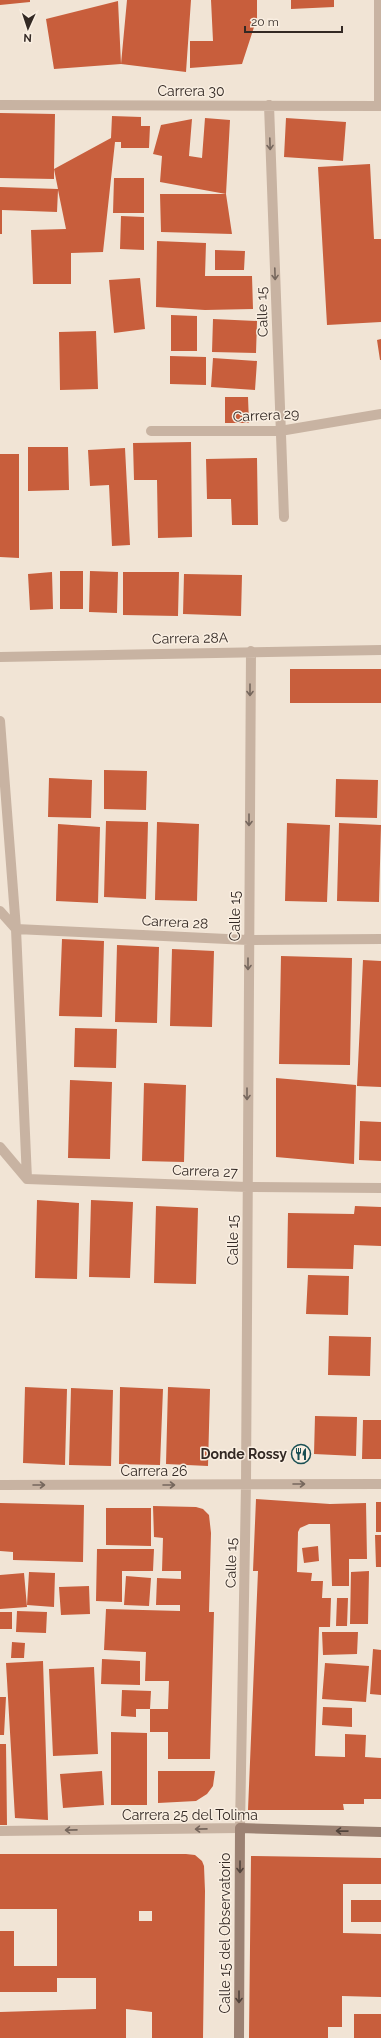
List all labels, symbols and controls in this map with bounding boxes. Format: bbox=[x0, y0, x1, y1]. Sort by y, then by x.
north arrow bbox=[8, 8, 48, 48]
scale bar bbox=[245, 8, 342, 34]
text: 20 m bbox=[251, 15, 279, 29]
text: N bbox=[23, 31, 32, 44]
street label: Carrera 30 bbox=[157, 83, 225, 99]
one-way arrow bbox=[266, 137, 274, 150]
one-way arrow bbox=[271, 267, 278, 280]
street label: Calle 15 bbox=[253, 286, 271, 337]
street label: Carrera 29 bbox=[232, 405, 300, 425]
street label: Carrera 28A bbox=[152, 629, 229, 647]
one-way arrow bbox=[246, 683, 254, 696]
one-way arrow bbox=[245, 813, 253, 826]
street label: Calle 15 bbox=[227, 891, 243, 941]
street label: Carrera 28 bbox=[141, 912, 209, 932]
one-way arrow bbox=[244, 957, 252, 970]
one-way arrow bbox=[243, 1087, 251, 1100]
street label: Carrera 27 bbox=[172, 1162, 239, 1180]
street label: Calle 15 bbox=[225, 1215, 241, 1265]
restaurant icon: Donde Rossy bbox=[290, 1443, 312, 1465]
place label: Donde Rossy bbox=[200, 1446, 287, 1462]
street label: Carrera 26 bbox=[121, 1463, 187, 1479]
one-way arrow bbox=[292, 1480, 305, 1488]
one-way arrow bbox=[32, 1481, 45, 1489]
one-way arrow bbox=[162, 1481, 175, 1489]
street label: Calle 15 bbox=[223, 1537, 239, 1588]
street label: Carrera 25 del Tolima bbox=[122, 1807, 258, 1823]
one-way arrow bbox=[195, 1825, 208, 1833]
one-way arrow bbox=[65, 1826, 78, 1834]
one-way arrow bbox=[336, 1827, 349, 1835]
street label: Calle 15 del Observatorio bbox=[217, 1853, 233, 2013]
one-way arrow bbox=[236, 1860, 244, 1873]
one-way arrow bbox=[235, 1990, 243, 2003]

